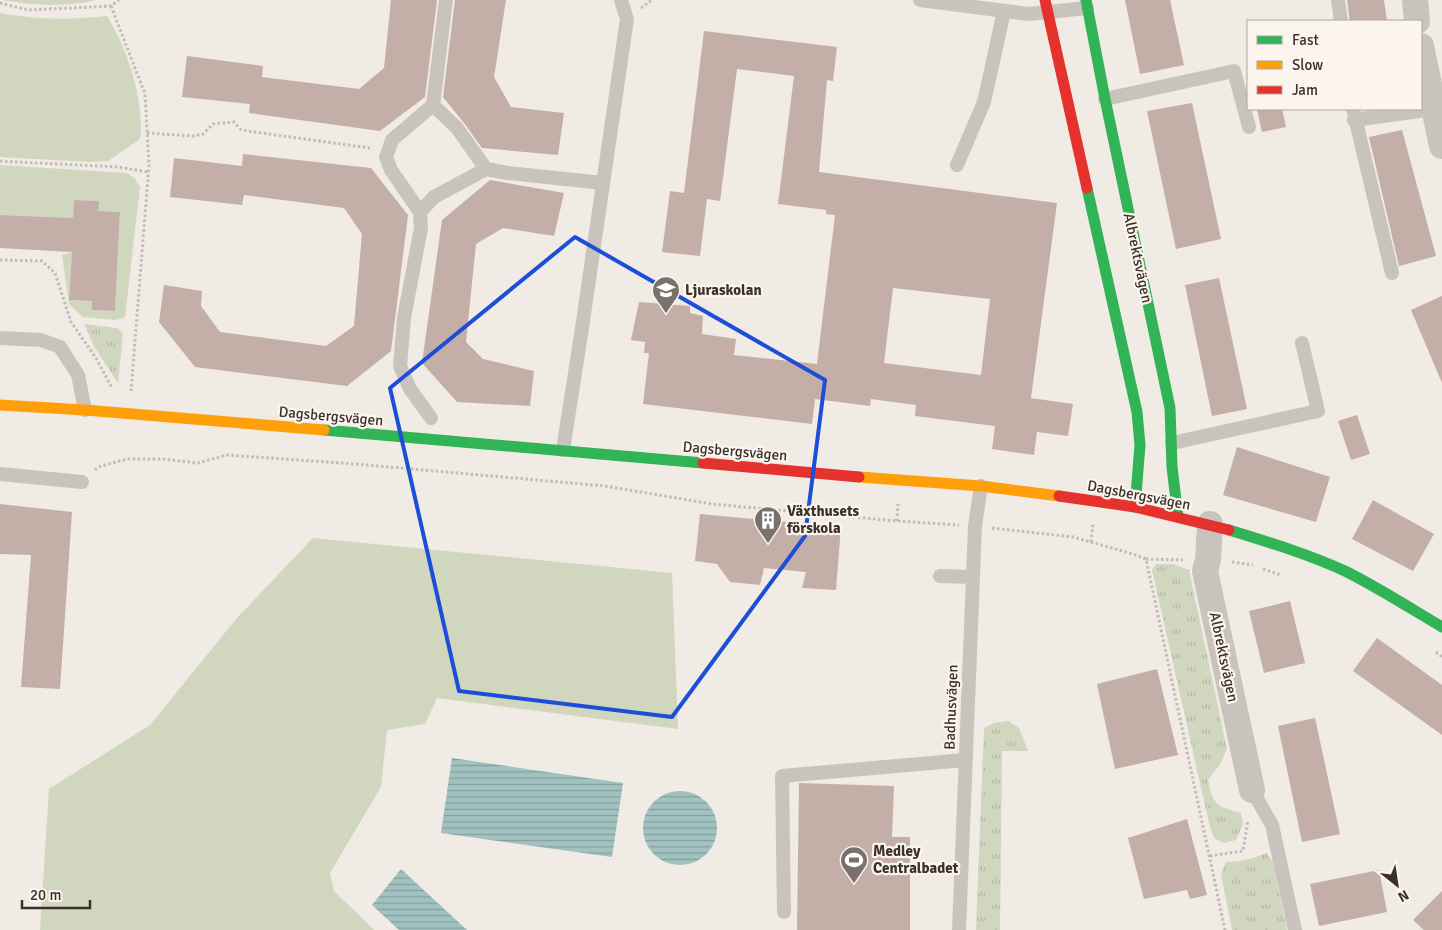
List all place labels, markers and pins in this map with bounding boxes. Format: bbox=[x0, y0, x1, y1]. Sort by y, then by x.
school or university icon: Ljuraskolan bbox=[651, 275, 681, 314]
place label: Ljuraskolan bbox=[685, 281, 762, 299]
place label: Växthusets förskola bbox=[786, 502, 860, 537]
building icon: Växthusets förskola bbox=[753, 505, 783, 544]
place label: Medley Centralbadet bbox=[873, 842, 959, 877]
sports icon: Medley Centralbadet bbox=[839, 845, 869, 884]

